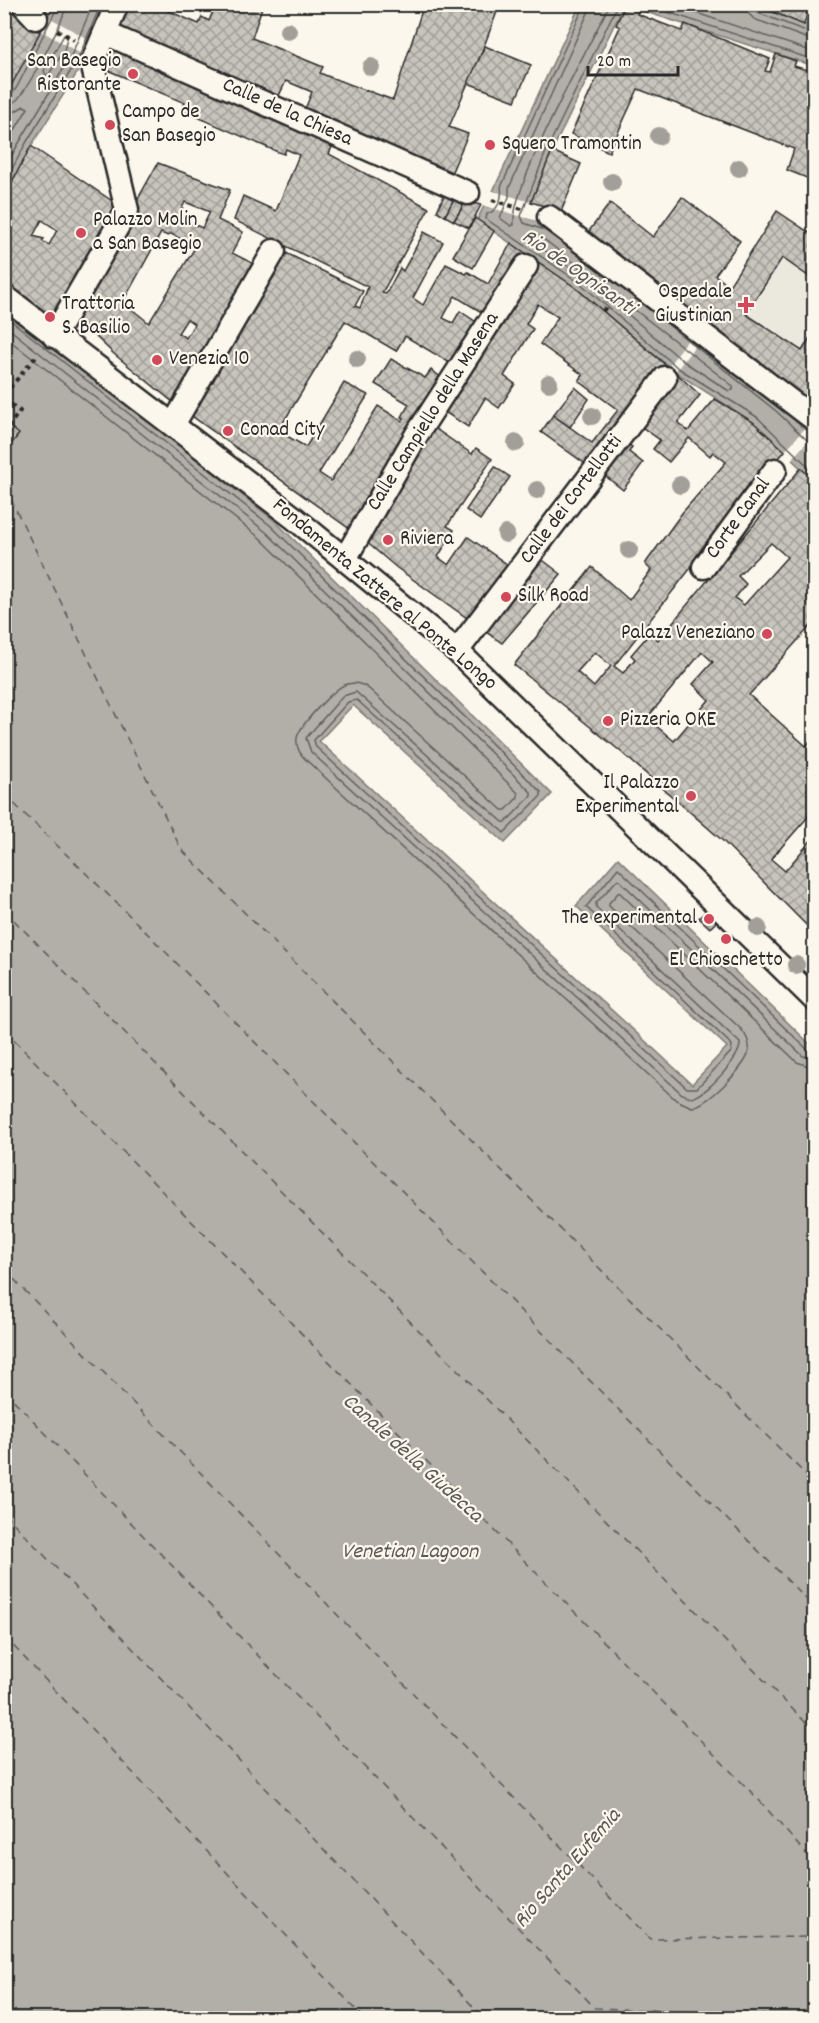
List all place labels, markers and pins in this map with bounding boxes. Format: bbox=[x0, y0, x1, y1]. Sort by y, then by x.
place label: San Basegio Ristorante bbox=[27, 47, 121, 101]
marker: San Basegio Ristorante bbox=[126, 67, 140, 81]
place label: Campo de San Basegio bbox=[122, 98, 216, 152]
marker: Campo de San Basegio bbox=[103, 118, 117, 132]
place label: Squero Tramontin bbox=[502, 130, 642, 160]
marker: Squero Tramontin bbox=[483, 138, 497, 152]
place label: Palazzo Molin a San Basegio bbox=[93, 206, 202, 260]
marker: Palazzo Molin a San Basegio bbox=[74, 226, 88, 240]
place label: Ospedale Giustinian bbox=[655, 278, 732, 332]
place label: Trattoria S. Basilio bbox=[62, 290, 136, 344]
marker: Ospedale Giustinian bbox=[737, 296, 755, 314]
marker: Trattoria S. Basilio bbox=[43, 310, 57, 324]
place label: Venezia 10 bbox=[169, 345, 250, 375]
marker: Venezia 10 bbox=[150, 353, 164, 367]
place label: Conad City bbox=[240, 416, 325, 446]
marker: Conad City bbox=[221, 424, 235, 438]
place label: Riviera bbox=[400, 525, 455, 555]
marker: Riviera bbox=[381, 533, 395, 547]
place label: Silk Road bbox=[518, 582, 589, 612]
marker: Silk Road bbox=[499, 590, 513, 604]
place label: Palazz Veneziano bbox=[621, 619, 755, 649]
marker: Palazz Veneziano bbox=[760, 627, 774, 641]
place label: Pizzeria OKE bbox=[620, 706, 717, 736]
marker: Pizzeria OKE bbox=[601, 714, 615, 728]
place label: Il Palazzo Experimental bbox=[575, 769, 679, 823]
marker: Il Palazzo Experimental bbox=[684, 789, 698, 803]
place label: The experimental bbox=[561, 904, 697, 934]
marker: The experimental bbox=[702, 912, 716, 926]
marker: El Chioschetto bbox=[719, 932, 733, 946]
place label: El Chioschetto bbox=[669, 946, 783, 976]

